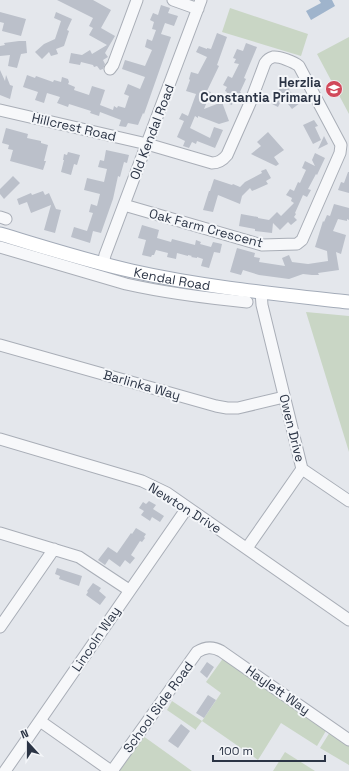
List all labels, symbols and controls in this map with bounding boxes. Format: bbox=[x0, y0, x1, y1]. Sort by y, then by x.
place label: Herzlia Constantia Primary bbox=[200, 74, 321, 106]
school or university icon: Herzlia Constantia Primary bbox=[324, 79, 344, 99]
street label: Old Kendal Road bbox=[126, 82, 178, 182]
street label: Hillcrest Road bbox=[30, 109, 118, 145]
street label: Oak Farm Crescent bbox=[147, 205, 265, 251]
street label: Kendal Road bbox=[132, 263, 212, 294]
street label: Barlinka Way bbox=[101, 366, 183, 404]
street label: Owen Drive bbox=[275, 392, 309, 464]
street label: Newton Drive bbox=[145, 479, 225, 537]
street label: Lincoln Way bbox=[68, 603, 124, 675]
street label: School Side Road bbox=[119, 658, 197, 756]
street label: Haylett Way bbox=[243, 662, 313, 718]
north arrow bbox=[8, 723, 48, 763]
text: N bbox=[18, 726, 30, 742]
scale bar bbox=[213, 737, 325, 763]
text: 100 m bbox=[219, 743, 253, 759]

